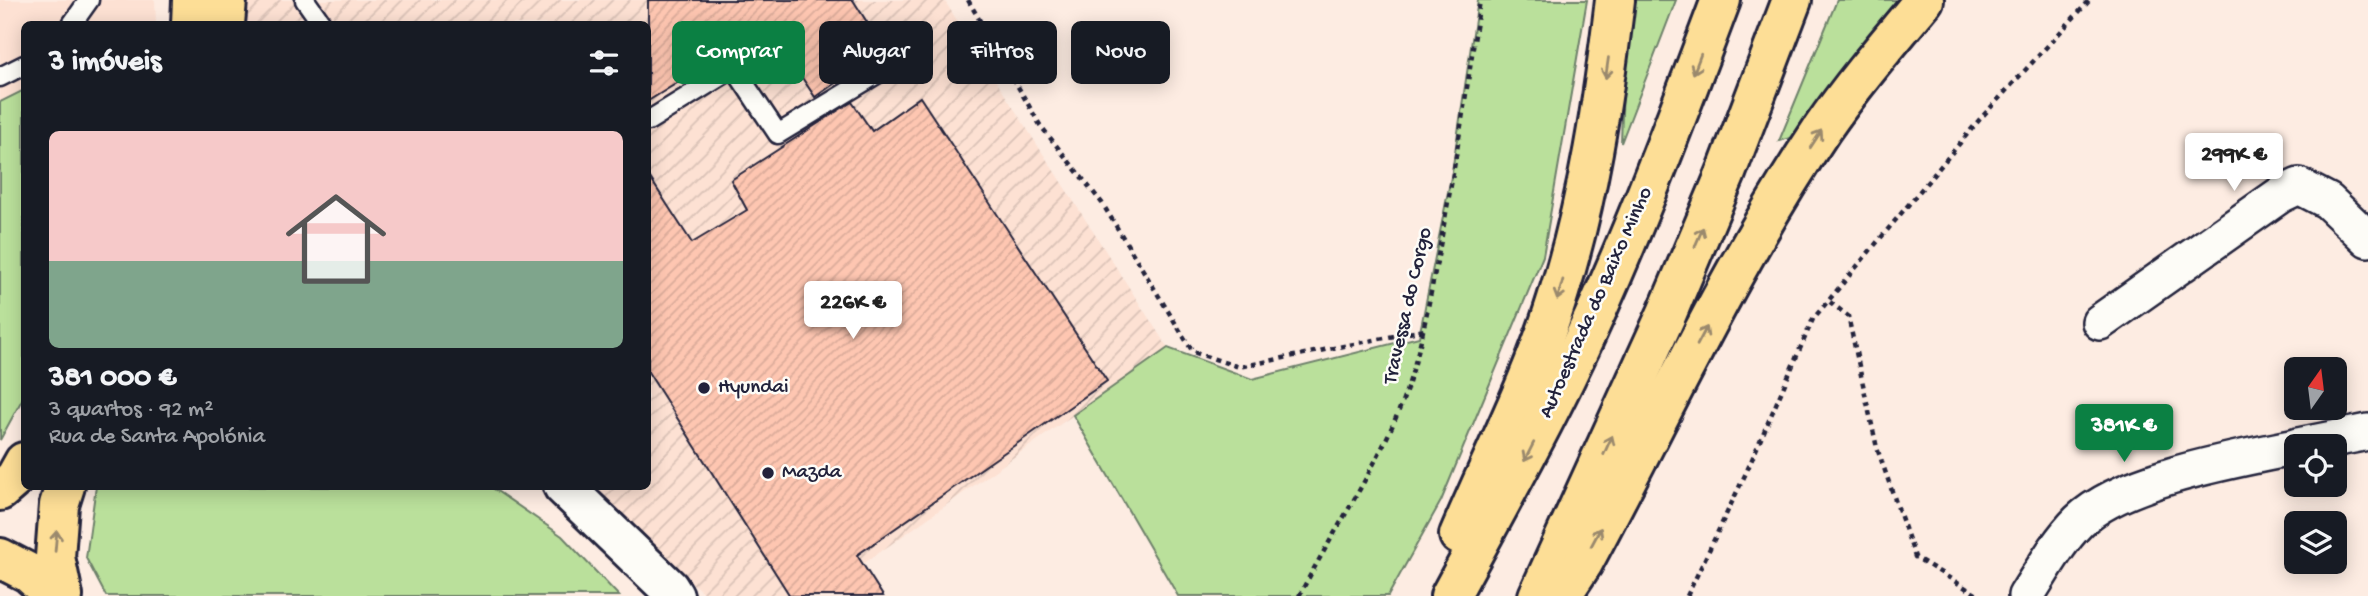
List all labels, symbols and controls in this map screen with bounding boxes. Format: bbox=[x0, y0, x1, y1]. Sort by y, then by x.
chip: Comprar bbox=[672, 21, 805, 84]
chip: Alugar bbox=[819, 21, 933, 84]
chip: Filtros bbox=[947, 21, 1057, 84]
chip: Novo bbox=[1071, 21, 1170, 84]
icon: filters bbox=[585, 44, 623, 82]
text: 3 imóveis bbox=[49, 46, 161, 81]
one-way arrow bbox=[1690, 52, 1703, 74]
one-way arrow bbox=[1600, 56, 1613, 79]
one-way arrow bbox=[1809, 130, 1823, 150]
pin: 299K € bbox=[2177, 134, 2291, 193]
text: 299K € bbox=[2201, 142, 2267, 169]
icon: home bbox=[273, 176, 399, 302]
street label: Autoestrada do Baixo Minho bbox=[1535, 184, 1659, 422]
street label: Travessa do Corgo bbox=[1379, 225, 1439, 388]
one-way arrow bbox=[1693, 227, 1706, 248]
one-way arrow bbox=[1552, 279, 1565, 301]
pin: 226K € bbox=[796, 282, 910, 341]
text: 226K € bbox=[820, 290, 886, 317]
one-way arrow bbox=[1695, 326, 1709, 347]
north arrow bbox=[2284, 357, 2347, 420]
map controls bbox=[2284, 357, 2347, 574]
text: 381 000 € bbox=[49, 362, 176, 397]
place label: Hyundai bbox=[718, 376, 789, 401]
marker: Hyundai bbox=[696, 380, 712, 396]
text: 3 quartos · 92 m² bbox=[49, 397, 213, 424]
pin: 381K € bbox=[2067, 405, 2181, 464]
text: 381K € bbox=[2091, 413, 2157, 440]
text: Rua de Santa Apolónia bbox=[49, 424, 265, 451]
button: locate bbox=[2284, 434, 2347, 497]
one-way arrow bbox=[1602, 435, 1615, 456]
one-way arrow bbox=[1521, 441, 1535, 462]
place label: Mazda bbox=[782, 461, 843, 486]
marker: Mazda bbox=[760, 465, 776, 481]
button: layers bbox=[2284, 511, 2347, 574]
one-way arrow bbox=[1589, 528, 1603, 548]
one-way arrow bbox=[50, 530, 63, 553]

